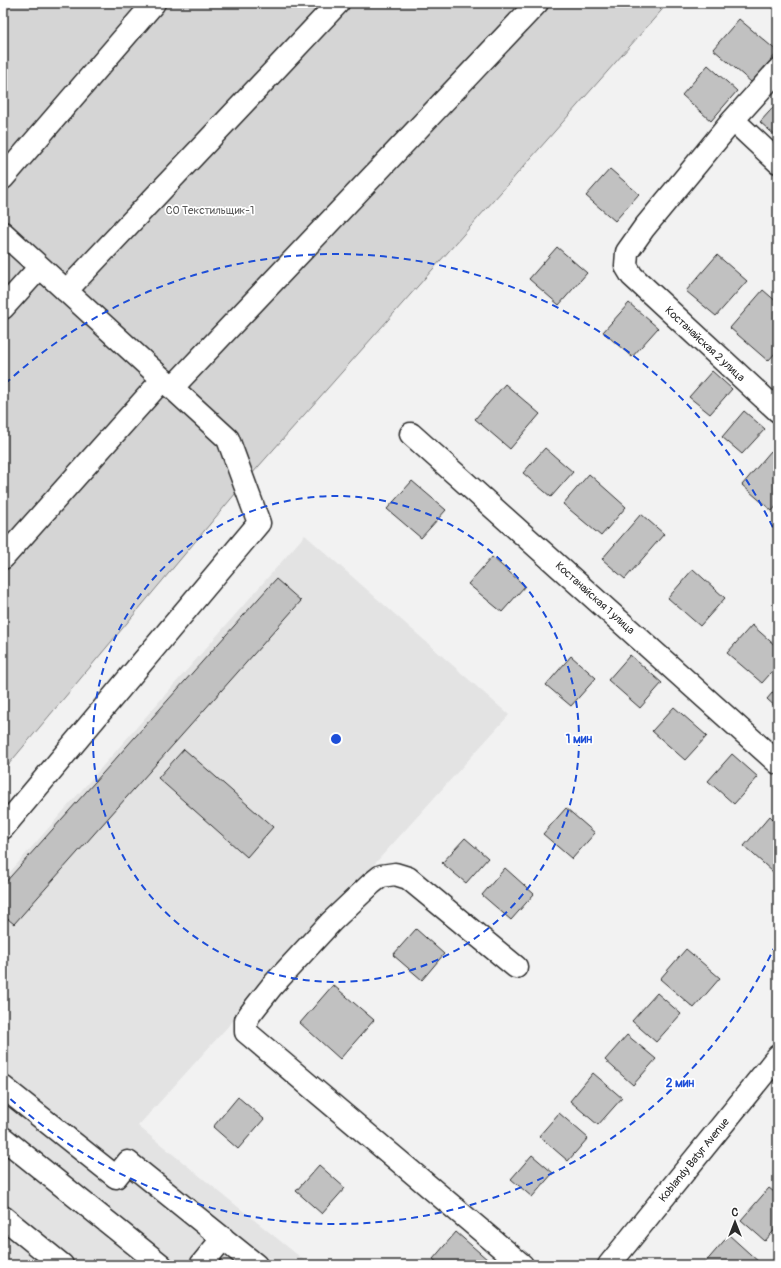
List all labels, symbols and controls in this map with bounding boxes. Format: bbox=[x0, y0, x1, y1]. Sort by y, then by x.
park label: СО Текстильщик-1 bbox=[166, 204, 254, 217]
street label: Костанайская 2 улица bbox=[663, 304, 747, 384]
street label: Костанайская 1 улица bbox=[553, 559, 637, 637]
centre of rings bbox=[329, 732, 343, 746]
text: 1 мин bbox=[566, 732, 592, 747]
text: 2 мин bbox=[666, 1076, 694, 1091]
street label: Koblandy Batyr Avenue bbox=[656, 1115, 732, 1205]
north arrow bbox=[715, 1202, 755, 1242]
text: С bbox=[732, 1206, 739, 1219]

